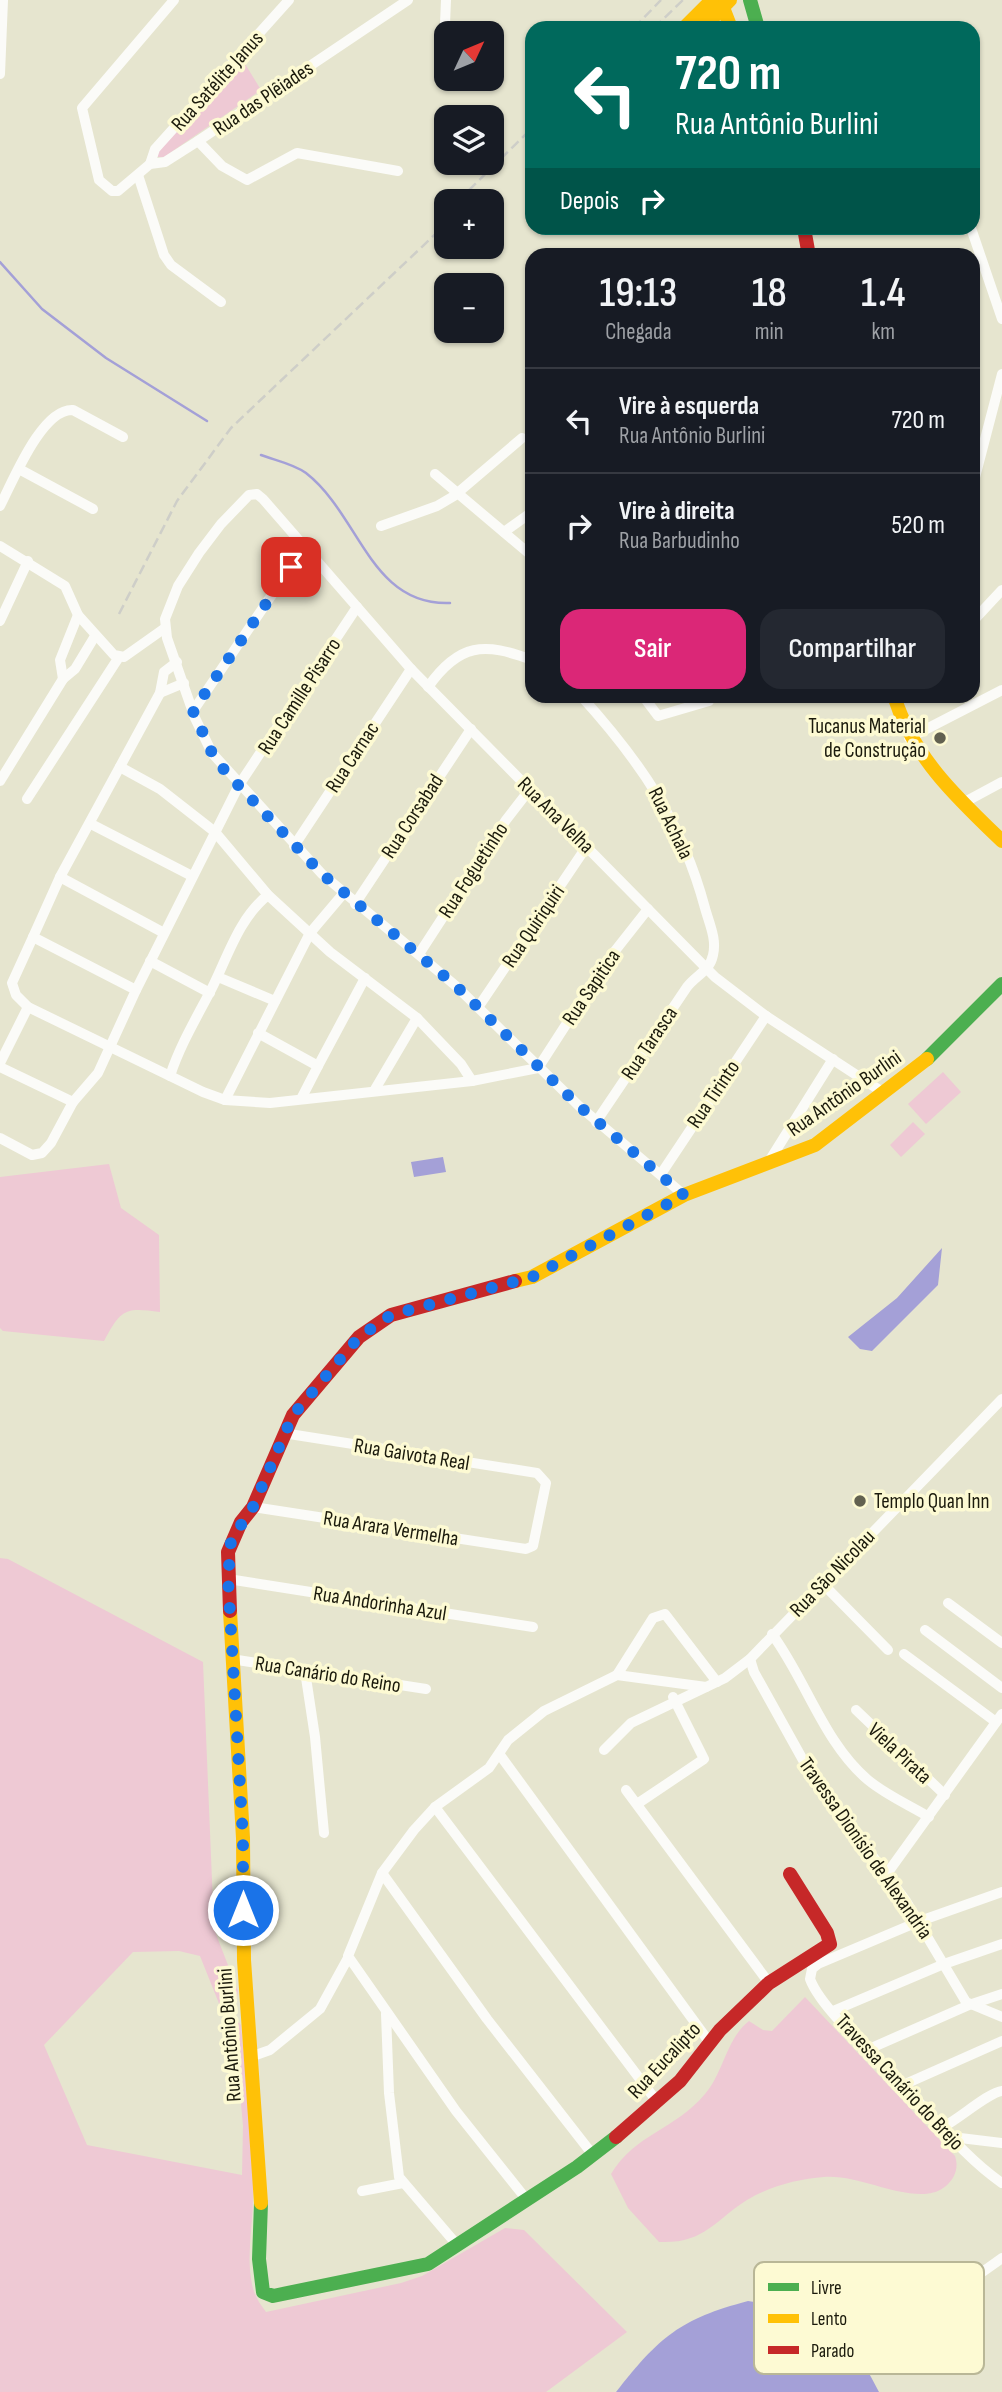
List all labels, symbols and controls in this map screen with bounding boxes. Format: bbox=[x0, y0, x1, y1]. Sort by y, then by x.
north arrow bbox=[434, 21, 504, 91]
map controls bbox=[434, 21, 504, 343]
street label: Rua Satélite Janus bbox=[166, 26, 269, 136]
text: 720 m bbox=[675, 45, 781, 104]
icon: left bbox=[560, 49, 651, 140]
street label: Rua das Plêiades bbox=[208, 56, 318, 141]
button: layers bbox=[434, 105, 504, 175]
text: Rua Antônio Burlini bbox=[675, 105, 879, 144]
icon: right bbox=[633, 182, 671, 220]
text: Depois bbox=[560, 186, 619, 217]
button: + bbox=[434, 189, 504, 259]
text: 19:13 bbox=[599, 268, 677, 319]
text: 18 bbox=[752, 268, 787, 319]
text: 1.4 bbox=[861, 268, 906, 319]
button: − bbox=[434, 273, 504, 343]
text: Chegada bbox=[605, 318, 672, 346]
text: min bbox=[755, 318, 784, 346]
text: km bbox=[872, 318, 895, 346]
text: Vire à esquerda bbox=[619, 391, 759, 422]
icon: left bbox=[560, 402, 598, 440]
text: 720 m bbox=[891, 405, 945, 436]
text: Rua Antônio Burlini bbox=[619, 422, 765, 450]
text: Vire à direita bbox=[619, 496, 735, 527]
icon: right bbox=[560, 507, 598, 545]
text: 520 m bbox=[891, 510, 945, 541]
text: Rua Barbudinho bbox=[619, 527, 740, 555]
pin bbox=[261, 537, 321, 597]
icon: arrive bbox=[272, 548, 310, 586]
button: Sair bbox=[560, 609, 746, 689]
button: Compartilhar bbox=[760, 609, 945, 689]
street label: Rua Camille Pisarro bbox=[253, 633, 346, 759]
place label: Tucanus Material de Construção bbox=[808, 714, 926, 763]
street label: Rua Carnac bbox=[320, 717, 385, 797]
marker: Tucanus Material de Construção bbox=[932, 730, 948, 746]
street label: Rua Corsabad bbox=[376, 769, 449, 863]
street label: Rua Ana Velha bbox=[512, 772, 599, 859]
street label: Rua Achala bbox=[643, 783, 699, 863]
street label: Rua Foguetinho bbox=[433, 818, 514, 923]
street label: Rua Quiriquiri bbox=[497, 880, 570, 972]
street label: Rua Sapitica bbox=[557, 945, 626, 1030]
street label: Rua Tarasca bbox=[616, 1002, 683, 1085]
street label: Rua Antônio Burlini bbox=[782, 1045, 906, 1142]
street label: Rua Tirinto bbox=[682, 1056, 745, 1133]
street label: Rua Gaivota Real bbox=[352, 1433, 471, 1476]
place label: Templo Quan Inn bbox=[874, 1489, 989, 1514]
marker: Templo Quan Inn bbox=[852, 1493, 868, 1509]
street label: Rua Arara Vermelha bbox=[322, 1505, 460, 1552]
street label: Rua São Nicolau bbox=[785, 1525, 880, 1622]
street label: Rua Andorinha Azul bbox=[312, 1581, 448, 1626]
street label: Rua Canário do Reino bbox=[253, 1651, 403, 1698]
street label: Viela Pirata bbox=[863, 1718, 937, 1789]
street label: Travessa Dionísio de Alexandria bbox=[793, 1753, 938, 1944]
position arrow bbox=[206, 1873, 280, 1947]
street label: Rua Antônio Burlini bbox=[212, 1967, 247, 2102]
street label: Travessa Canário do Brejo bbox=[830, 2009, 969, 2156]
street label: Rua Eucalipto bbox=[623, 2017, 706, 2104]
legend bbox=[754, 2262, 984, 2374]
text: Livre bbox=[811, 2277, 842, 2300]
text: Lento bbox=[811, 2308, 847, 2331]
text: Parado bbox=[811, 2340, 854, 2363]

